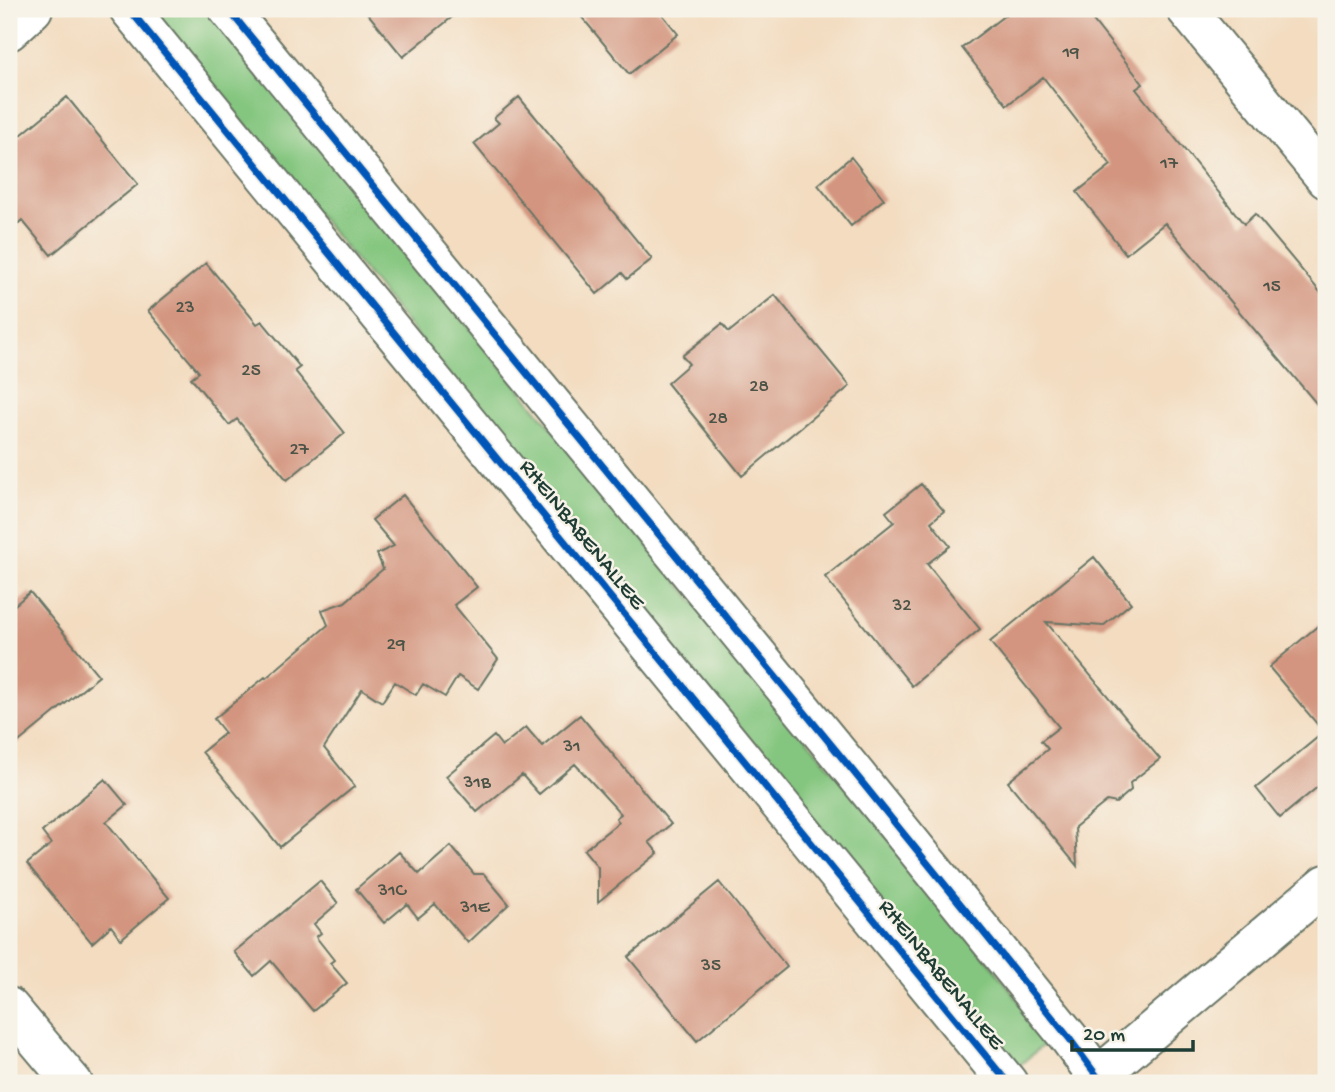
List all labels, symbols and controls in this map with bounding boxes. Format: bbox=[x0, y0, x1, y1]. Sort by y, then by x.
house number: 19 bbox=[1061, 42, 1080, 65]
house number: 17 bbox=[1159, 153, 1179, 176]
house number: 15 bbox=[1262, 276, 1281, 299]
house number: 23 bbox=[175, 297, 195, 320]
house number: 25 bbox=[241, 360, 261, 383]
house number: 28 bbox=[749, 376, 769, 399]
house number: 28 bbox=[708, 408, 728, 431]
house number: 27 bbox=[289, 439, 310, 462]
street label: RHEINBABENALLEE bbox=[512, 455, 651, 617]
house number: 32 bbox=[891, 595, 912, 618]
house number: 29 bbox=[387, 634, 406, 657]
house number: 31 bbox=[562, 736, 581, 759]
house number: 31B bbox=[462, 772, 492, 795]
house number: 31C bbox=[377, 880, 408, 903]
street label: RHEINBABENALLEE bbox=[871, 895, 1010, 1057]
house number: 31E bbox=[459, 897, 491, 920]
house number: 35 bbox=[700, 955, 721, 978]
scale bar bbox=[1072, 1008, 1193, 1052]
text: 20 m bbox=[1083, 1024, 1125, 1049]

